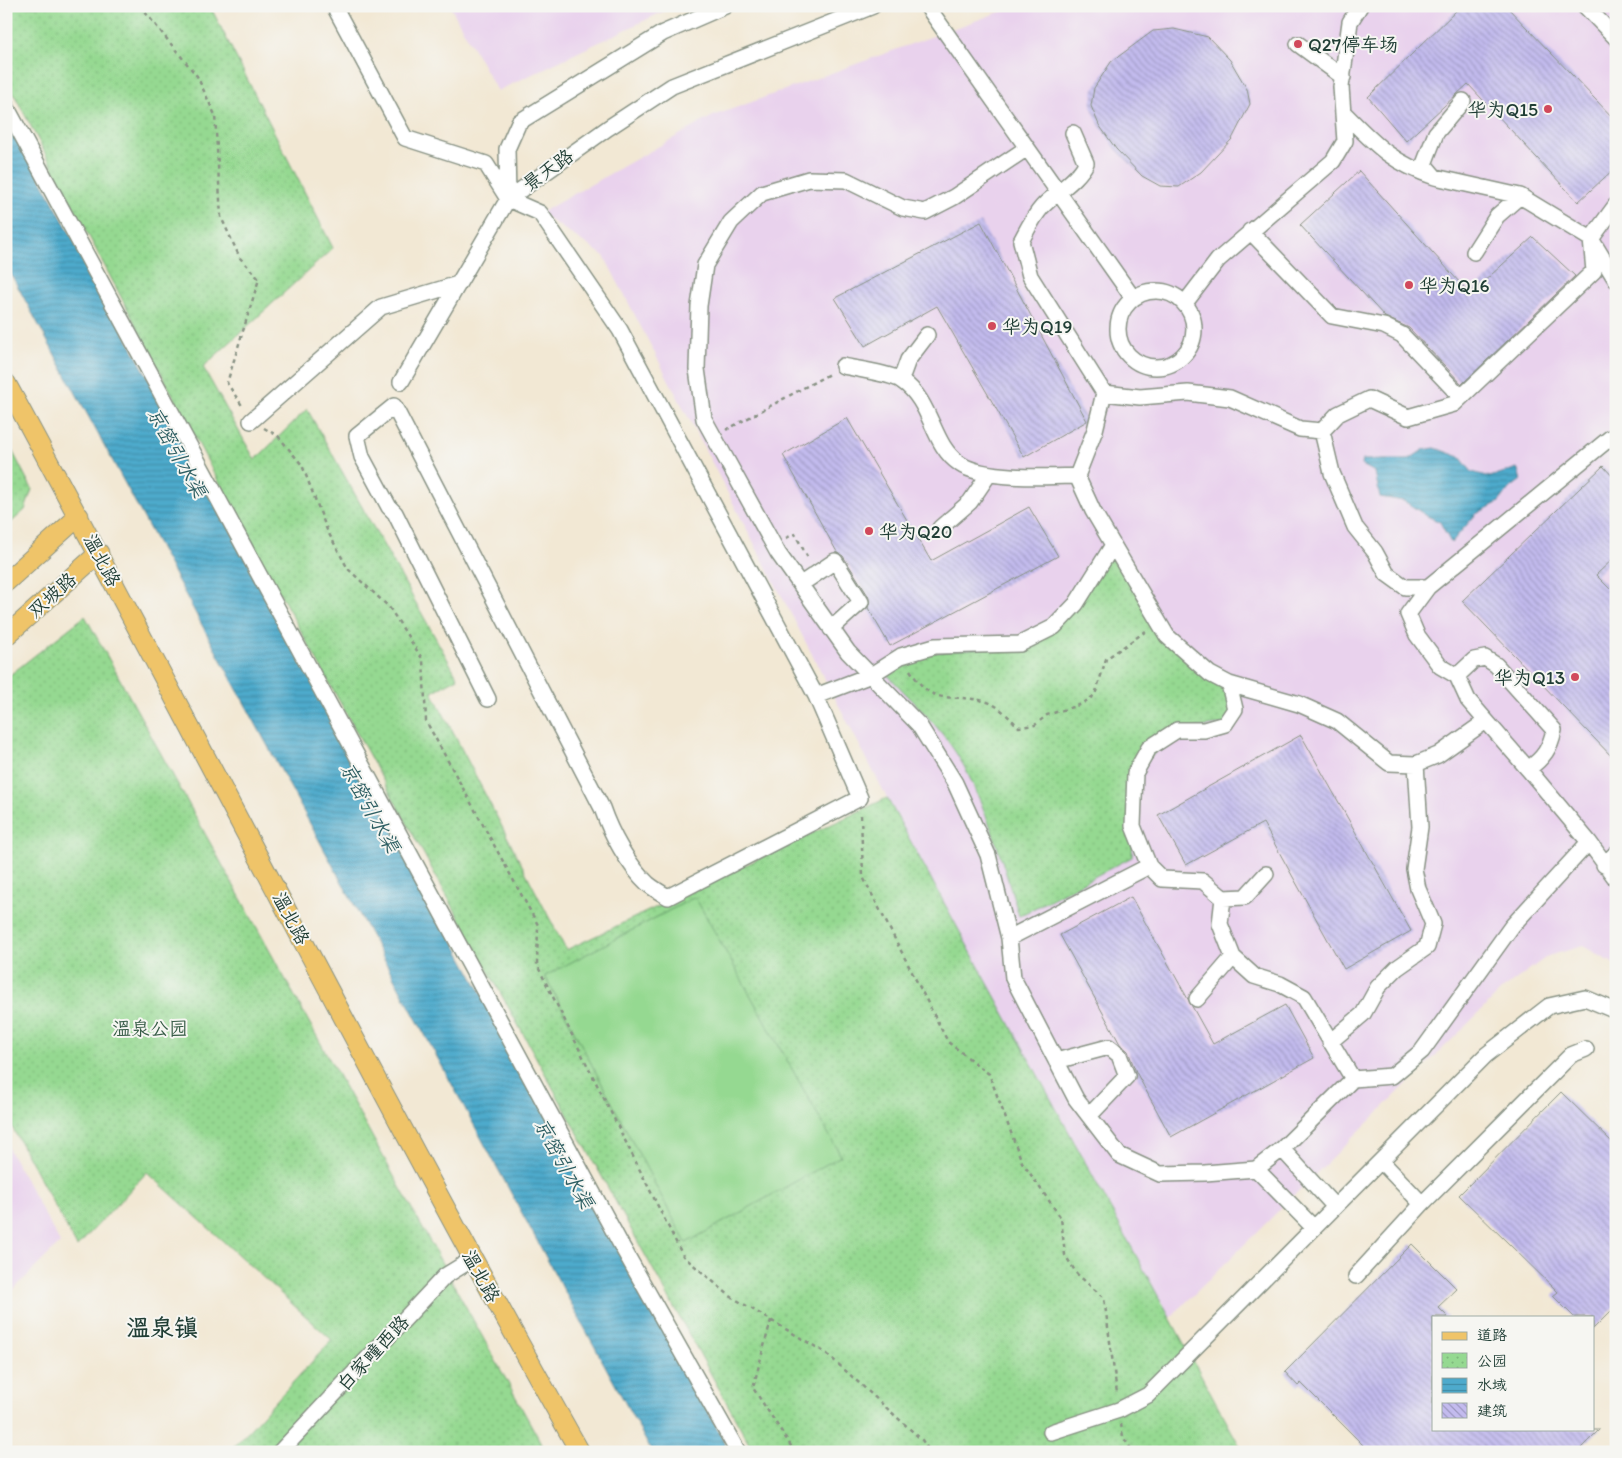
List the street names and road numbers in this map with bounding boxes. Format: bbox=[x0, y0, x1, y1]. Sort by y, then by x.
street label: 景天路 bbox=[518, 144, 578, 196]
street label: 温北路 bbox=[78, 529, 126, 591]
street label: 双坡路 bbox=[23, 567, 81, 623]
street label: 温北路 bbox=[267, 887, 315, 949]
street label: 温北路 bbox=[457, 1245, 505, 1307]
street label: 白家疃西路 bbox=[332, 1310, 414, 1396]

